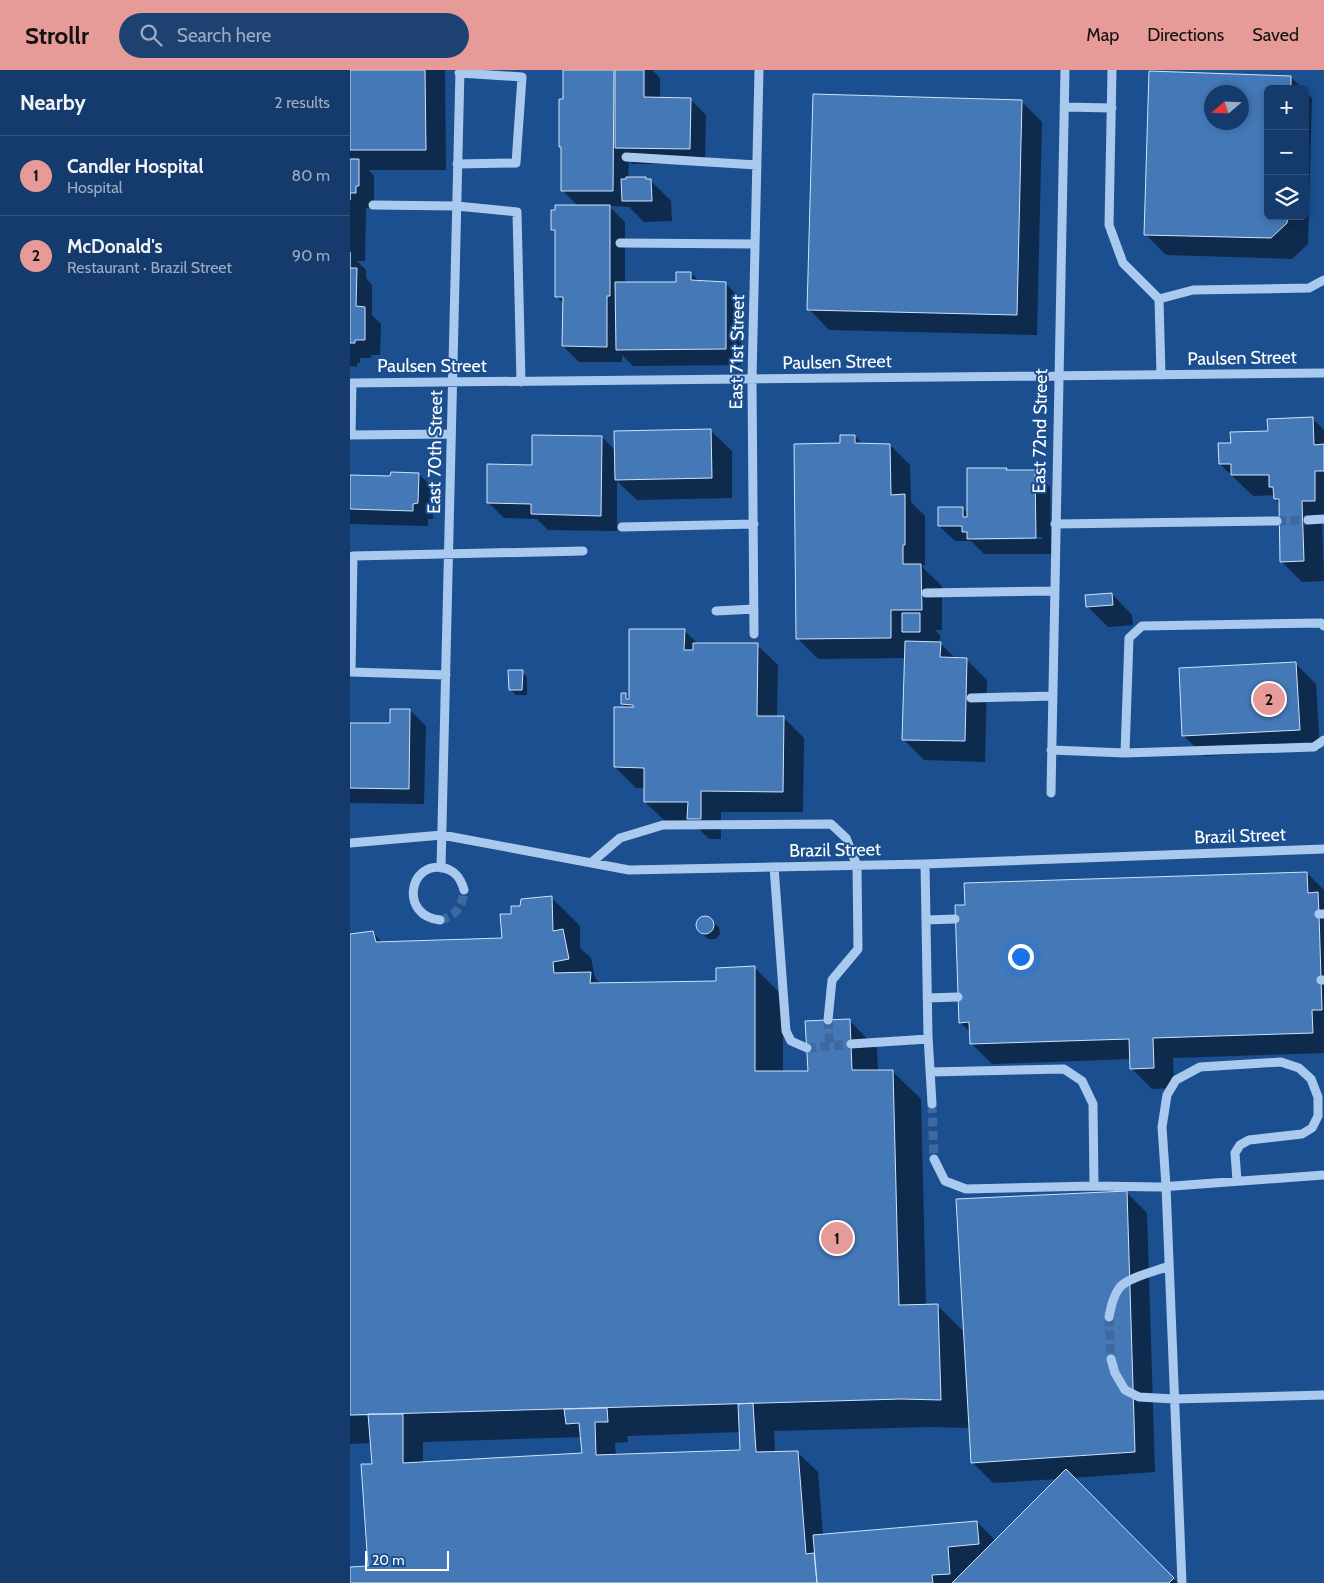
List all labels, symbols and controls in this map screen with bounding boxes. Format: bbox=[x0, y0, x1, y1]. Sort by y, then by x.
search box bbox=[119, 13, 469, 58]
text: Strollr bbox=[25, 21, 89, 50]
icon: search bbox=[137, 21, 165, 49]
text: Search here bbox=[177, 24, 271, 47]
text: Map bbox=[1086, 24, 1119, 46]
text: Directions bbox=[1147, 24, 1224, 46]
text: Saved bbox=[1252, 24, 1299, 46]
north arrow bbox=[1204, 85, 1249, 130]
map controls bbox=[1264, 85, 1309, 220]
button: + bbox=[1264, 85, 1309, 130]
text: Nearby bbox=[20, 90, 86, 115]
text: 2 results bbox=[274, 93, 330, 112]
button: − bbox=[1264, 130, 1309, 175]
text: Candler Hospital bbox=[67, 155, 204, 178]
text: 1 bbox=[33, 166, 39, 185]
text: 80 m bbox=[292, 166, 330, 185]
button: layers bbox=[1264, 175, 1309, 220]
text: Hospital bbox=[67, 178, 123, 197]
text: McDonald's bbox=[67, 235, 163, 258]
text: 2 bbox=[32, 246, 40, 265]
text: 90 m bbox=[292, 246, 330, 265]
text: Restaurant · Brazil Street bbox=[67, 258, 232, 277]
street label: East 71st Street bbox=[725, 294, 749, 410]
street label: Paulsen Street bbox=[1187, 346, 1297, 370]
street label: Paulsen Street bbox=[782, 350, 892, 374]
street label: Paulsen Street bbox=[377, 355, 487, 377]
street label: East 72nd Street bbox=[1028, 368, 1052, 494]
street label: East 70th Street bbox=[423, 390, 447, 514]
pin: 2 bbox=[1253, 680, 1285, 718]
street label: Brazil Street bbox=[1194, 823, 1286, 849]
street label: Brazil Street bbox=[789, 838, 881, 862]
your location bbox=[1008, 944, 1034, 970]
pin: 1 bbox=[821, 1219, 853, 1257]
scale bar bbox=[365, 1548, 449, 1571]
text: 20 m bbox=[372, 1551, 405, 1569]

